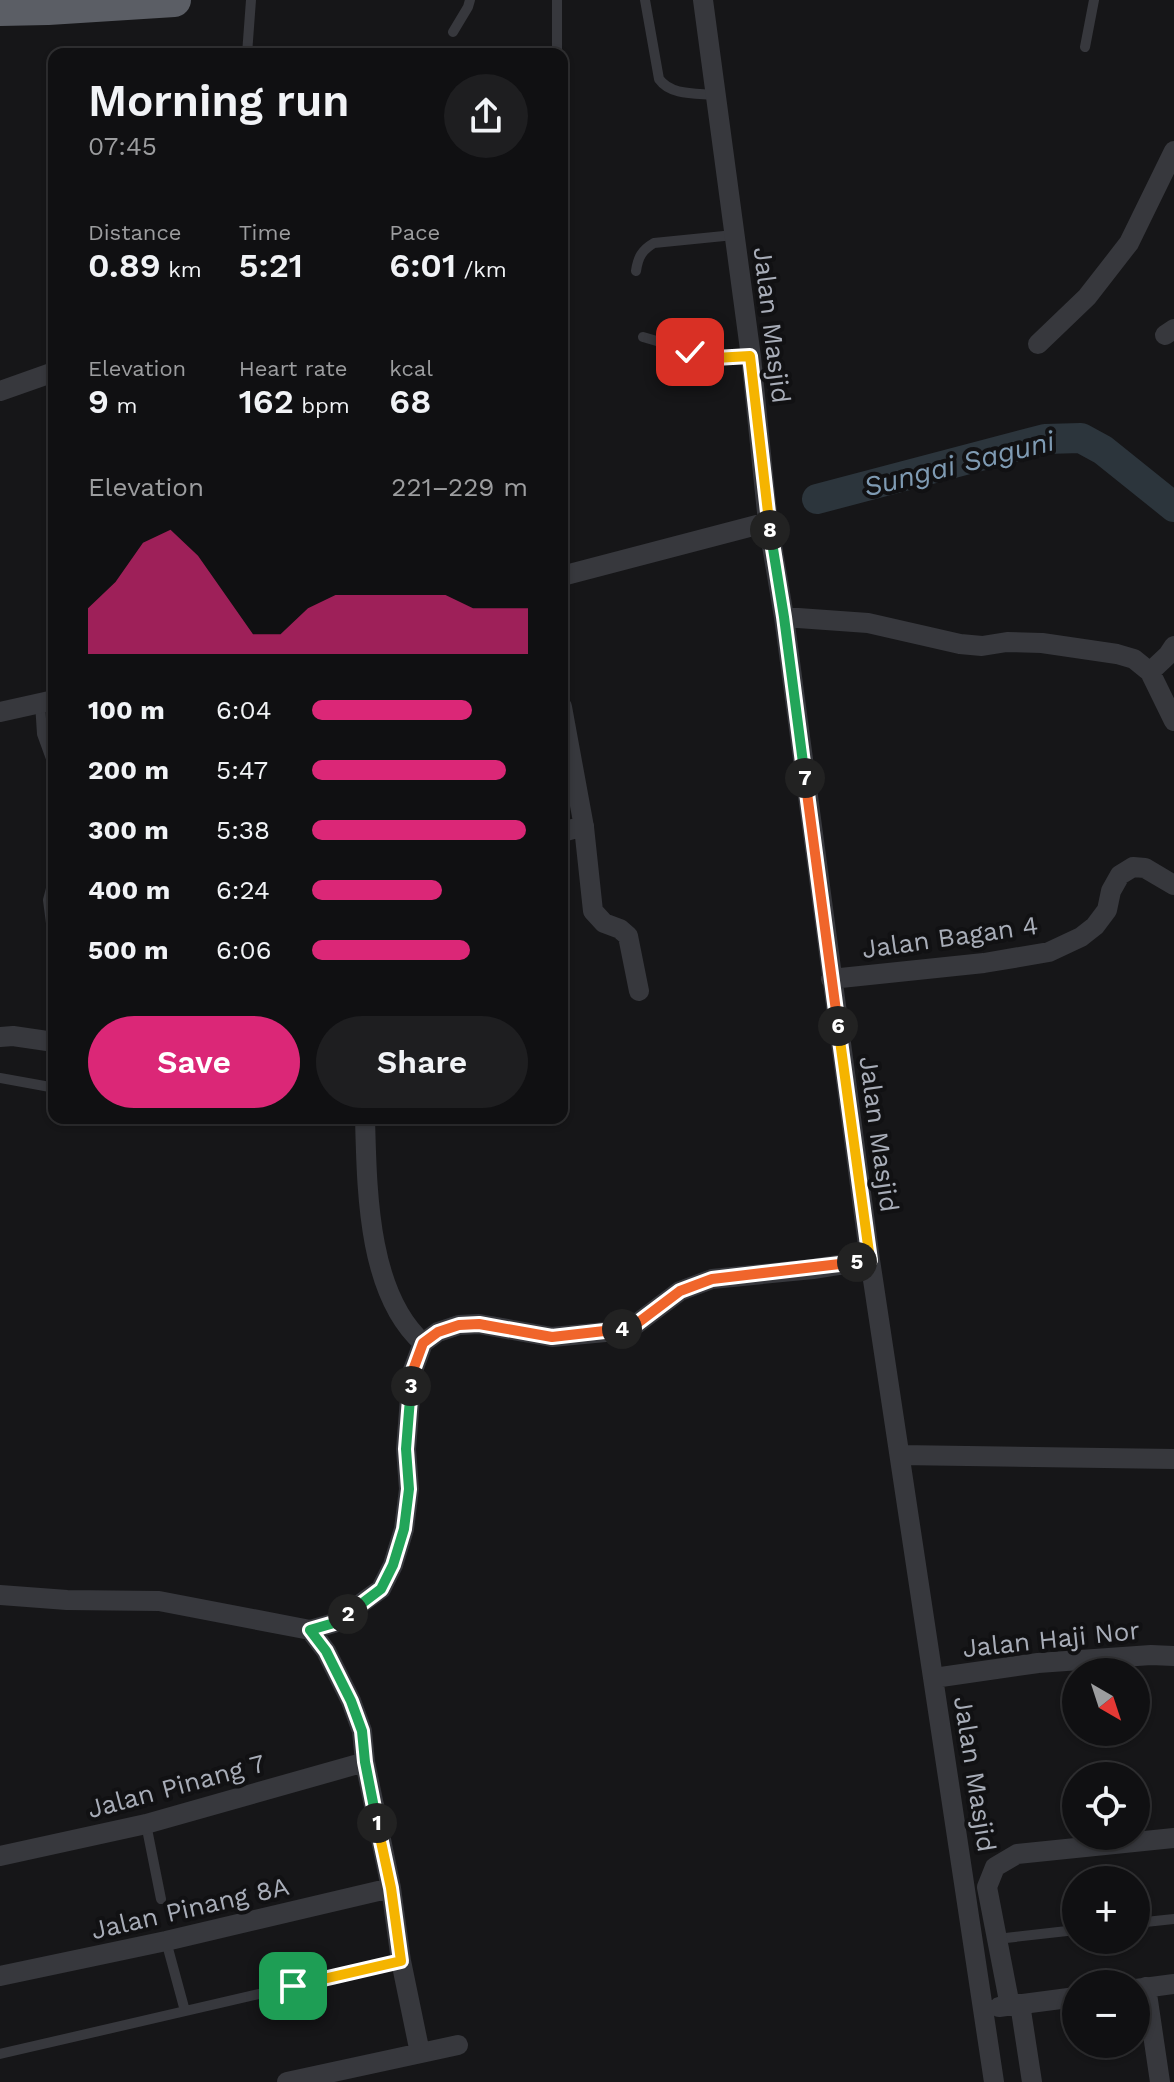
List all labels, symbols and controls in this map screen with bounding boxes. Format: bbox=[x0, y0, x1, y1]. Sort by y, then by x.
button: share bbox=[444, 74, 528, 158]
text: Morning run bbox=[88, 75, 349, 127]
text: 07:45 bbox=[88, 131, 157, 161]
text: Distance bbox=[88, 220, 182, 245]
text: Time bbox=[239, 220, 291, 245]
text: Pace bbox=[389, 220, 440, 245]
text: 0.89 bbox=[88, 245, 161, 285]
text: 5:21 bbox=[239, 245, 303, 285]
text: 6:01 bbox=[389, 245, 456, 285]
street label: Jalan Masjid bbox=[748, 245, 796, 405]
text: km bbox=[161, 257, 202, 282]
text: /km bbox=[456, 257, 507, 282]
pin bbox=[656, 318, 724, 386]
icon: check bbox=[668, 330, 712, 374]
text: Elevation bbox=[88, 356, 186, 381]
text: Heart rate bbox=[239, 356, 347, 381]
text: kcal bbox=[389, 356, 433, 381]
text: 9 bbox=[88, 381, 109, 421]
text: 162 bbox=[239, 381, 294, 421]
text: 68 bbox=[389, 381, 431, 421]
text: m bbox=[109, 393, 137, 418]
text: bpm bbox=[294, 393, 350, 418]
water label: Sungai Saguni bbox=[860, 424, 1059, 504]
text: Elevation bbox=[88, 472, 204, 502]
text: 221–229 m bbox=[391, 472, 528, 502]
pin: 8 bbox=[750, 510, 790, 550]
text: 8 bbox=[763, 517, 777, 542]
text: 100 m bbox=[88, 695, 165, 725]
text: 6:04 bbox=[216, 695, 272, 725]
text: 200 m bbox=[88, 755, 169, 785]
text: 5:47 bbox=[216, 755, 268, 785]
pin: 7 bbox=[785, 758, 825, 798]
text: 7 bbox=[798, 765, 812, 790]
text: 300 m bbox=[88, 815, 169, 845]
text: 5:38 bbox=[216, 815, 270, 845]
text: 400 m bbox=[88, 875, 170, 905]
text: 6:24 bbox=[216, 875, 270, 905]
street label: Jalan Bagan 4 bbox=[860, 910, 1040, 964]
text: 500 m bbox=[88, 935, 169, 965]
text: 6:06 bbox=[216, 935, 271, 965]
pin: 6 bbox=[818, 1006, 858, 1046]
text: 6 bbox=[831, 1013, 845, 1038]
button: Save bbox=[88, 1016, 300, 1108]
button: Share bbox=[316, 1016, 528, 1108]
street label: Jalan Masjid bbox=[853, 1054, 905, 1214]
pin: 5 bbox=[837, 1242, 877, 1282]
text: 5 bbox=[851, 1249, 863, 1274]
pin: 4 bbox=[602, 1309, 642, 1349]
text: 4 bbox=[615, 1316, 629, 1341]
pin: 3 bbox=[391, 1366, 431, 1406]
text: 3 bbox=[404, 1373, 418, 1398]
pin: 2 bbox=[328, 1594, 368, 1634]
text: 2 bbox=[341, 1601, 355, 1626]
street label: Jalan Haji Nor bbox=[961, 1615, 1141, 1663]
north arrow bbox=[1062, 1658, 1150, 1746]
map controls bbox=[1062, 1658, 1150, 2058]
street label: Jalan Masjid bbox=[948, 1694, 1002, 1854]
street label: Jalan Pinang 7 bbox=[84, 1748, 268, 1824]
button: locate bbox=[1062, 1762, 1150, 1850]
pin: 1 bbox=[357, 1803, 397, 1843]
text: 1 bbox=[372, 1810, 382, 1835]
button: + bbox=[1062, 1866, 1150, 1954]
street label: Jalan Pinang 8A bbox=[88, 1871, 292, 1945]
pin bbox=[259, 1952, 327, 2020]
icon: arrive bbox=[271, 1964, 315, 2008]
button: − bbox=[1062, 1970, 1150, 2058]

